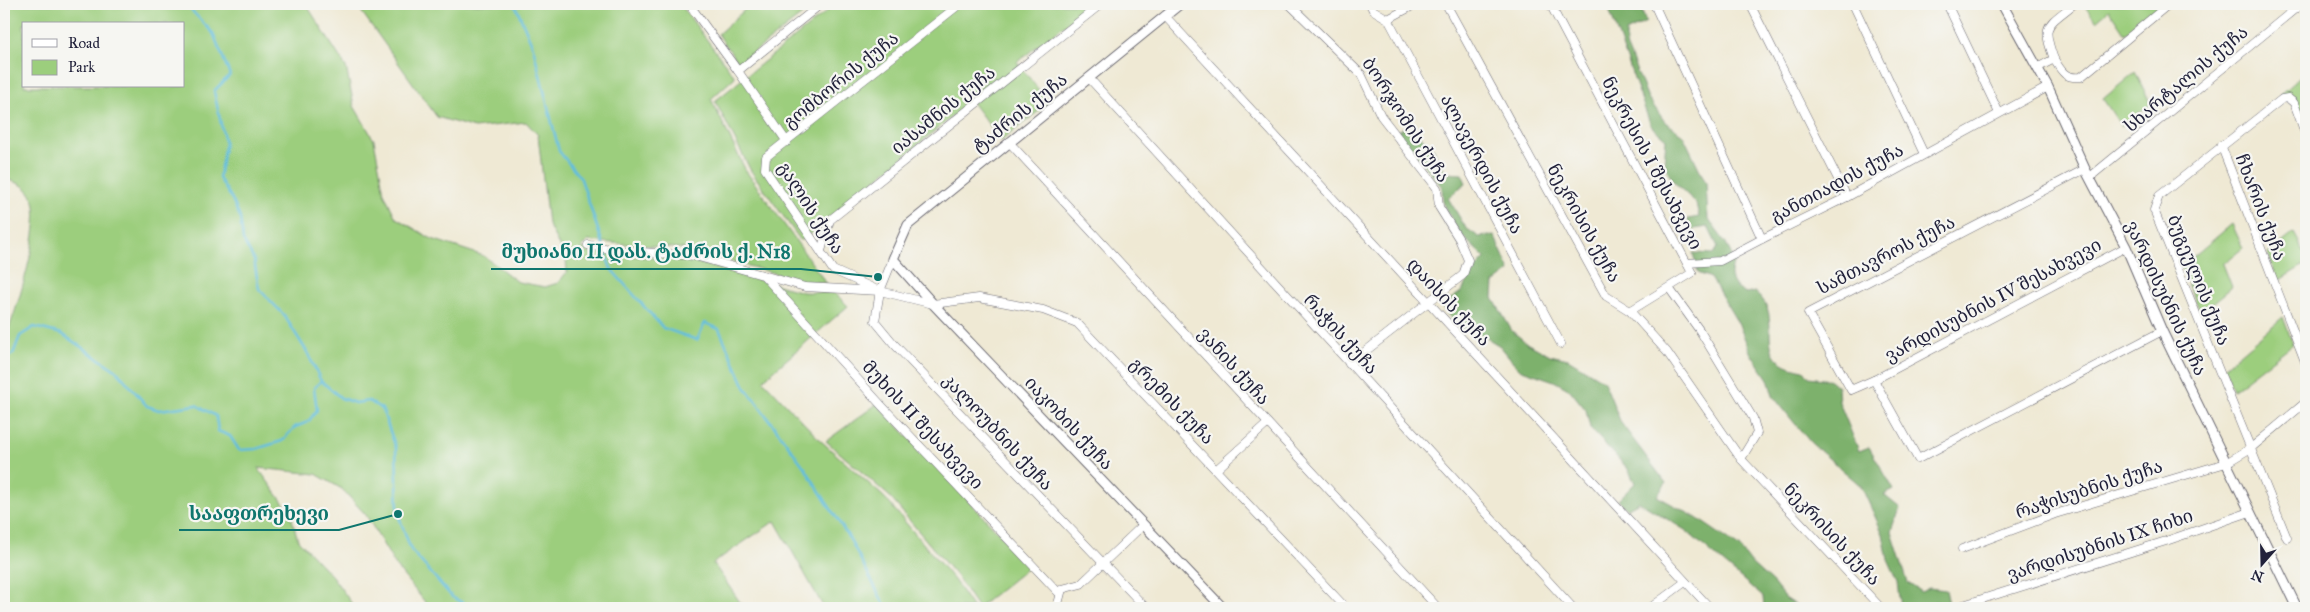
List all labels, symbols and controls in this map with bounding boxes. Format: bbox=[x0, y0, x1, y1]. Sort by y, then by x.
street label: სხარტალის ქუჩა bbox=[2120, 21, 2252, 137]
legend bbox=[22, 22, 185, 88]
street label: გომბორის ქუჩა bbox=[779, 27, 903, 133]
text: Road bbox=[68, 34, 100, 52]
street label: ბორჯომის ქუჩა bbox=[1357, 53, 1455, 187]
text: Park bbox=[68, 58, 95, 76]
street label: იასამნის ქუჩა bbox=[886, 61, 1000, 159]
street label: ტაძრის ქუჩა bbox=[968, 68, 1072, 158]
street label: ნეკრესის I შესახვევი bbox=[1597, 73, 1707, 253]
street label: ალავერდის ქუჩა bbox=[1436, 90, 1528, 238]
street label: განთიადის ქუჩა bbox=[1767, 139, 1907, 227]
street label: ჩხარის ქუჩა bbox=[2231, 151, 2291, 263]
street label: გალის ქუჩა bbox=[773, 158, 849, 258]
street label: ნეკრისის ქუჩა bbox=[1542, 160, 1626, 286]
street label: სამთავროს ქუჩა bbox=[1813, 211, 1959, 299]
street label: ბუგეულის ქუჩა bbox=[2163, 211, 2235, 349]
street label: ვარდისუბნის ქუჩა bbox=[2120, 217, 2212, 379]
street label: ვარდისუბნის IV შესახვევი bbox=[1881, 233, 2105, 367]
callout: მუხიანი II დას. ტაძრის ქ. N18 bbox=[491, 235, 801, 269]
text: მუხიანი II დას. ტაძრის ქ. N18 bbox=[501, 240, 791, 263]
street label: დაისის ქუჩა bbox=[1403, 253, 1495, 351]
street label: რაჭის ქუჩა bbox=[1299, 289, 1383, 379]
street label: ვანის ქუჩა bbox=[1193, 323, 1275, 409]
street label: გრემის ქუჩა bbox=[1125, 353, 1219, 449]
street label: მუხის II შესახვევი bbox=[858, 356, 988, 494]
street label: კალოუბნის ქუჩა bbox=[938, 369, 1058, 495]
street label: იაკობის ქუჩა bbox=[1020, 372, 1118, 474]
street label: რაჭისუბნის ქუჩა bbox=[2013, 455, 2165, 523]
street label: ნეკრისის ქუჩა bbox=[1779, 478, 1885, 590]
callout: სააფთრეხევი bbox=[179, 496, 339, 530]
text: სააფთრეხევი bbox=[189, 502, 329, 525]
street label: ვარდისუბნის IX ჩიხი bbox=[2004, 505, 2196, 585]
north arrow bbox=[2238, 540, 2288, 590]
text: N bbox=[2249, 566, 2266, 586]

